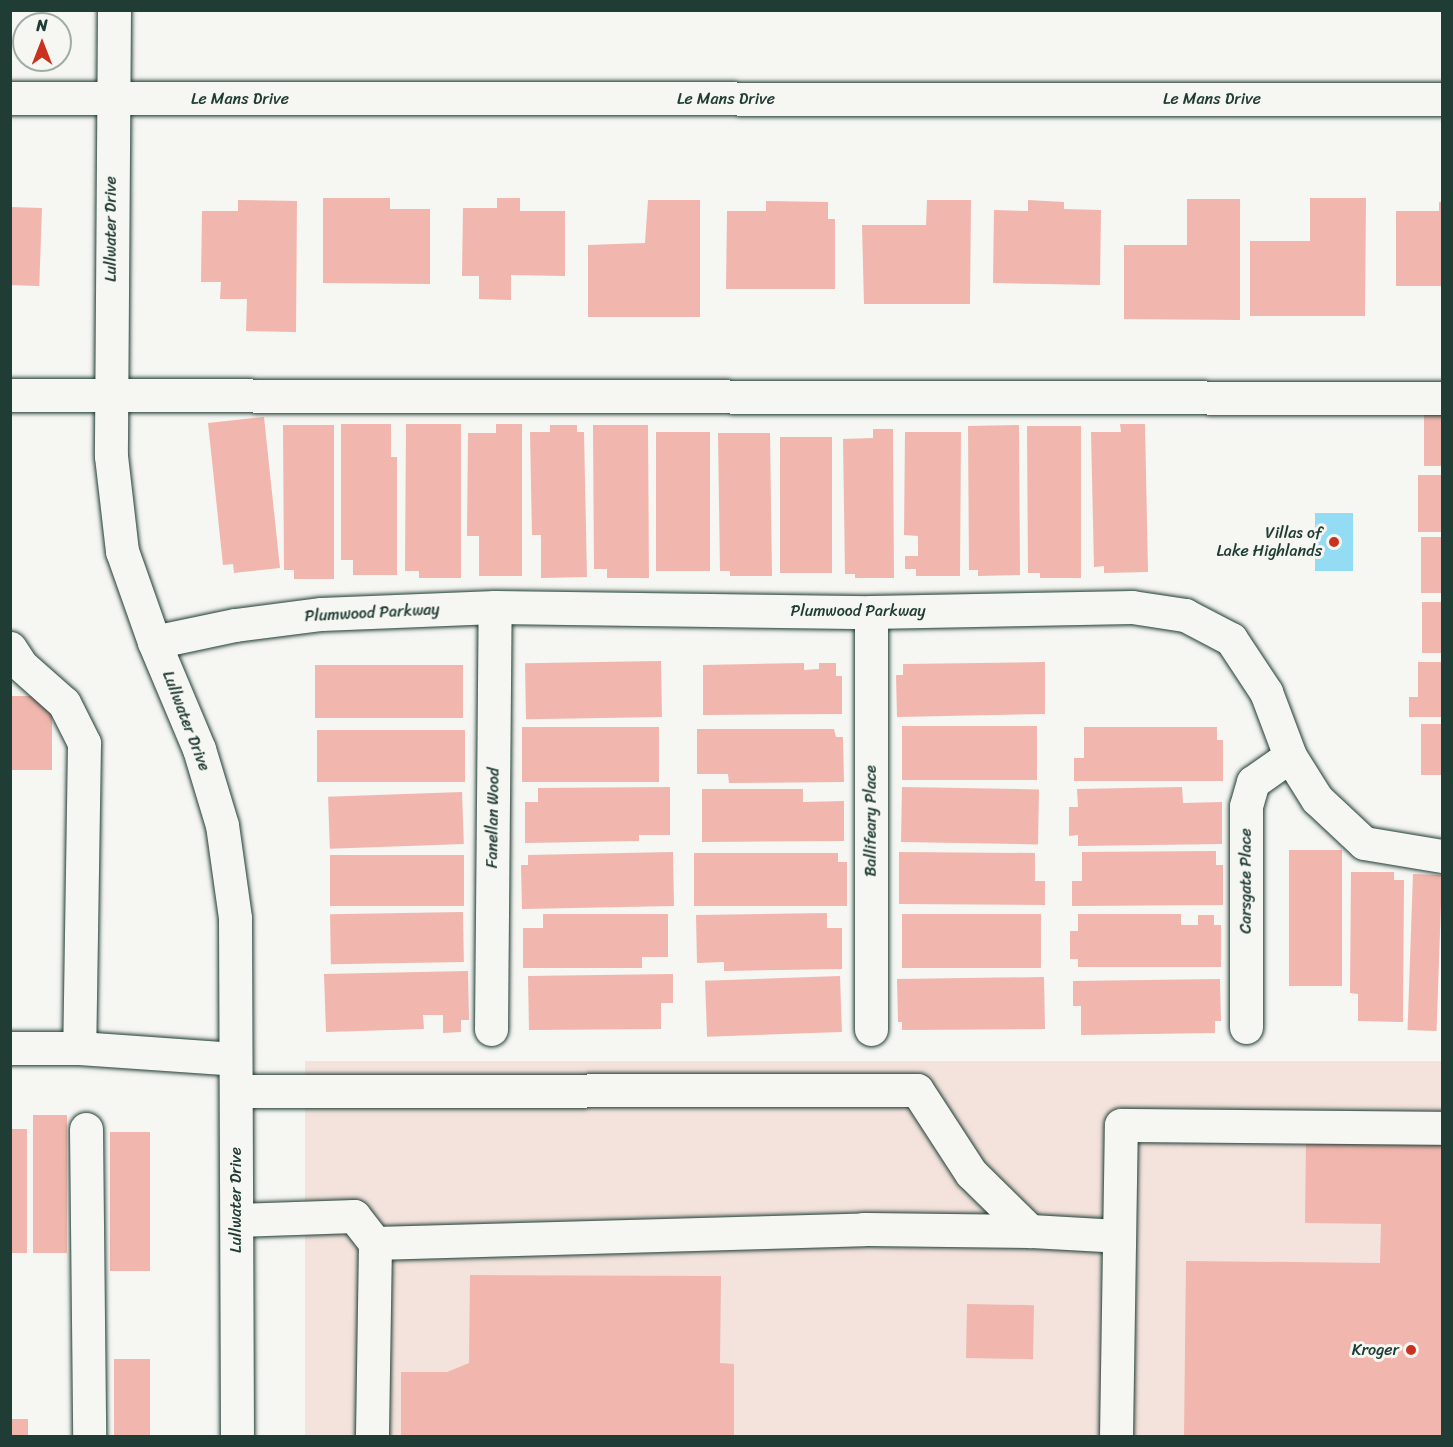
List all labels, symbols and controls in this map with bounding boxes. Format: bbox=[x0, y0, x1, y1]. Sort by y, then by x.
text: N bbox=[36, 11, 48, 40]
north arrow bbox=[12, 12, 72, 72]
street label: Le Mans Drive bbox=[191, 89, 289, 109]
street label: Le Mans Drive bbox=[677, 89, 775, 109]
street label: Le Mans Drive bbox=[1163, 89, 1261, 109]
street label: Lullwater Drive bbox=[101, 176, 121, 282]
place label: Villas of Lake Highlands bbox=[1217, 523, 1322, 561]
marker: Villas of Lake Highlands bbox=[1327, 535, 1341, 549]
street label: Plumwood Parkway bbox=[304, 600, 440, 626]
street label: Plumwood Parkway bbox=[790, 601, 926, 621]
street label: Lullwater Drive bbox=[158, 668, 214, 774]
street label: Ballifeary Place bbox=[861, 765, 881, 877]
street label: Fanellan Wood bbox=[483, 768, 503, 868]
street label: Carsgate Place bbox=[1236, 828, 1256, 934]
street label: Lullwater Drive bbox=[226, 1147, 246, 1253]
place label: Kroger bbox=[1352, 1340, 1399, 1360]
marker: Kroger bbox=[1404, 1343, 1418, 1357]

